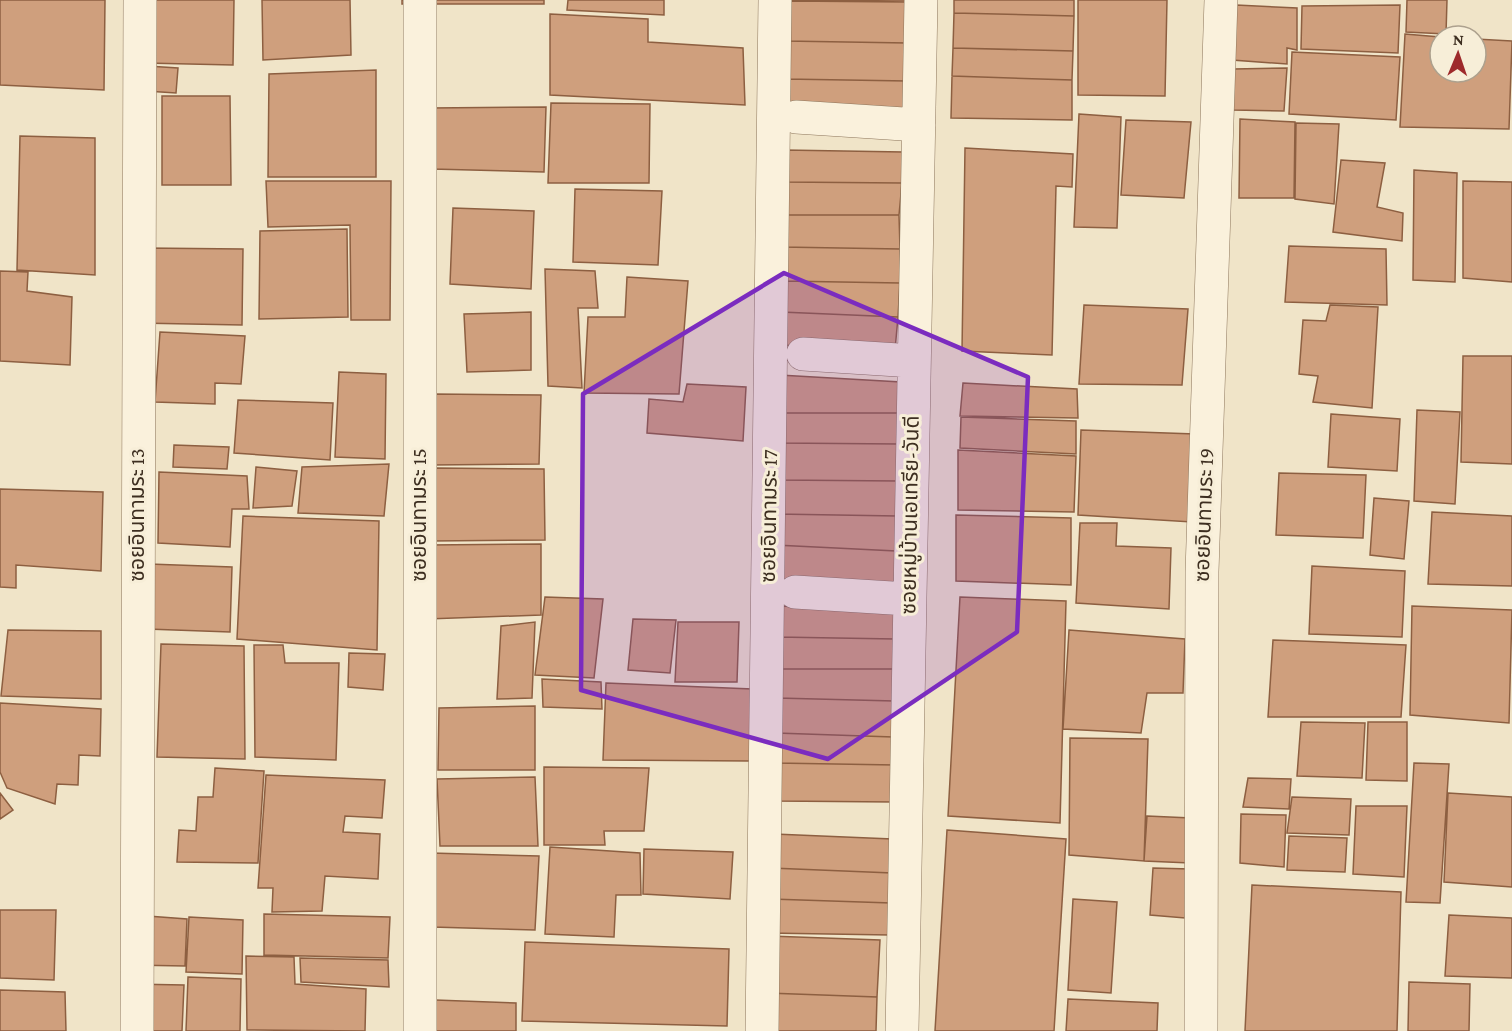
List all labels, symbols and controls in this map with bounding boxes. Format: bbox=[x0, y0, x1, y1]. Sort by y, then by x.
north arrow bbox=[1428, 24, 1488, 84]
text: N bbox=[1453, 31, 1464, 48]
street label: ซอยหมู่บ้านเอเทรีย-วันดี bbox=[896, 415, 925, 615]
street label: ซอยอินทามระ 19 bbox=[1190, 447, 1218, 583]
street label: ซอยอินทามระ 13 bbox=[125, 448, 149, 582]
street label: ซอยอินทามระ 15 bbox=[407, 448, 431, 582]
street label: ซอยอินทามระ 17 bbox=[756, 449, 782, 583]

